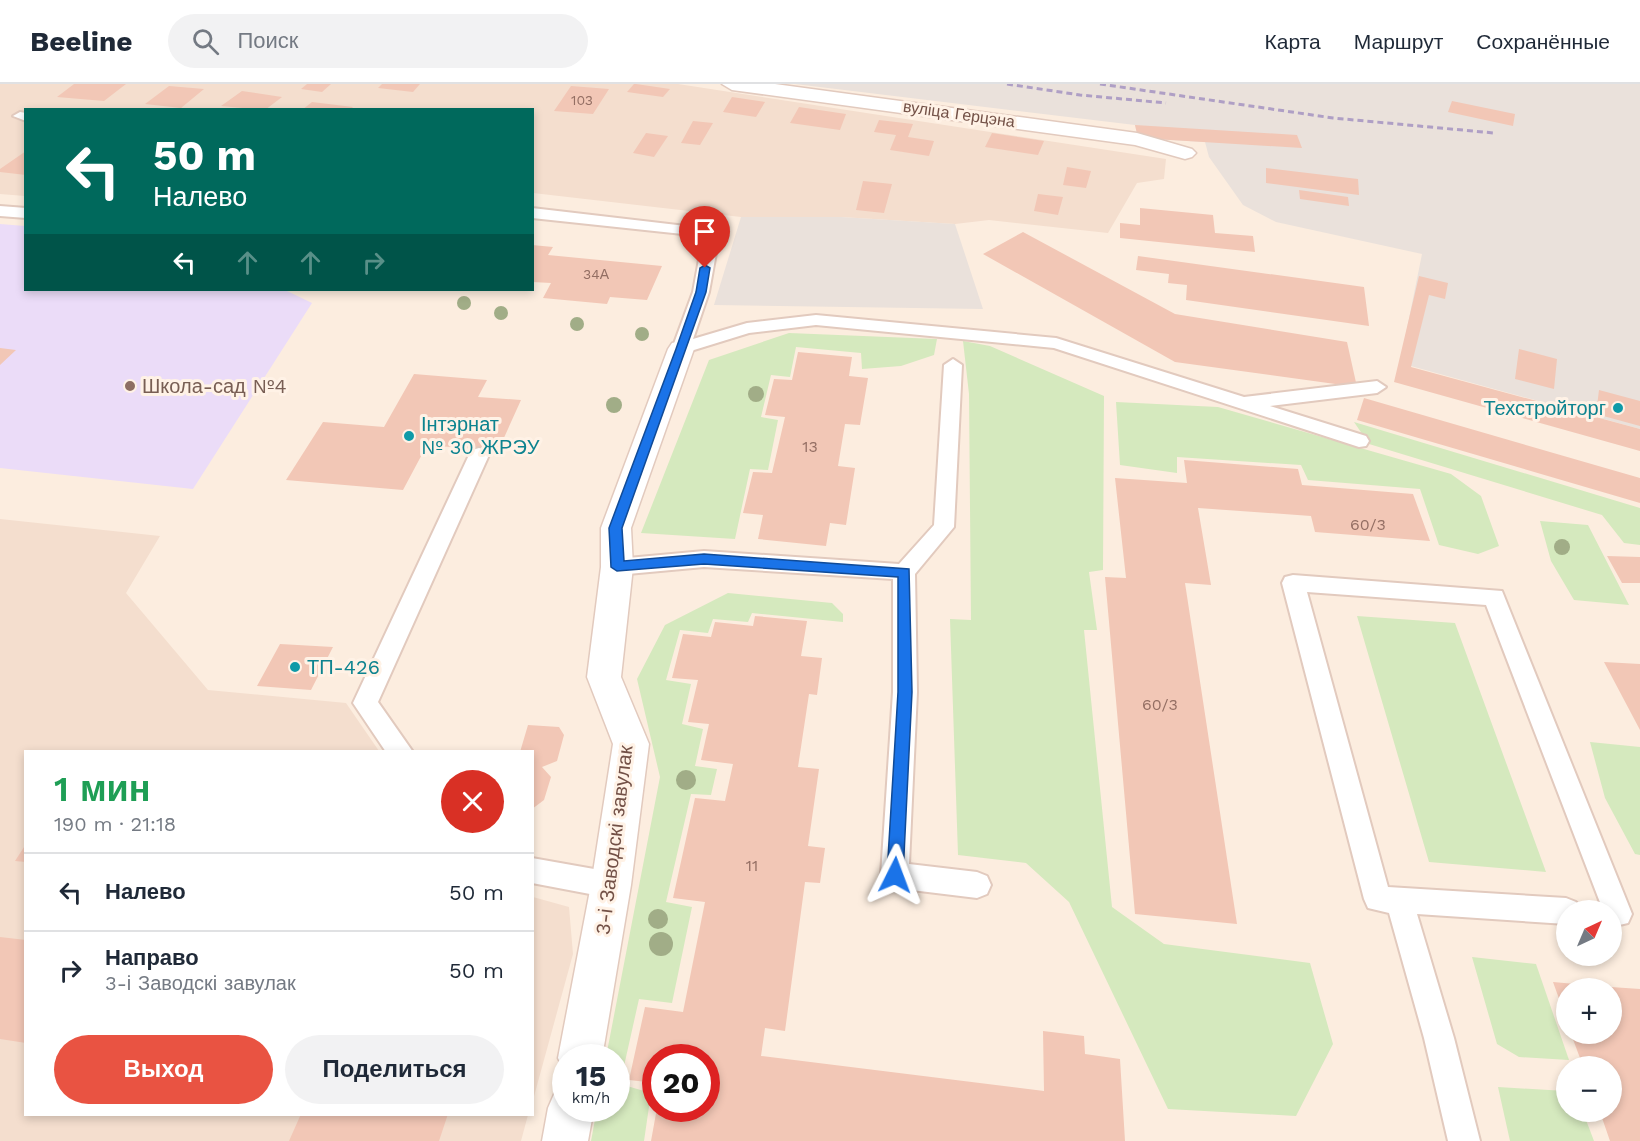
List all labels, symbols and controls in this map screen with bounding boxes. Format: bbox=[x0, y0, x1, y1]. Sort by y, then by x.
search box bbox=[168, 14, 588, 68]
text: Beeline bbox=[30, 25, 132, 58]
icon: search bbox=[189, 25, 222, 58]
text: Поиск bbox=[237, 28, 298, 53]
text: Карта bbox=[1265, 29, 1321, 54]
text: Маршрут bbox=[1354, 29, 1443, 54]
text: Сохранённые bbox=[1476, 29, 1610, 54]
house number: 103 bbox=[571, 92, 593, 108]
street label: вуліца Герцэна bbox=[902, 97, 1016, 131]
text: 50 m bbox=[153, 131, 256, 180]
icon: left bbox=[54, 132, 132, 210]
text: Налево bbox=[153, 181, 247, 213]
pin bbox=[679, 206, 730, 268]
icon: arrive bbox=[688, 215, 721, 248]
icon: left bbox=[168, 246, 201, 279]
icon: ahead bbox=[231, 246, 264, 279]
icon: ahead bbox=[294, 246, 327, 279]
icon: right bbox=[357, 246, 390, 279]
house number: 34А bbox=[583, 266, 610, 282]
place label: Школа-сад №4 bbox=[142, 374, 287, 398]
marker: Школа-сад №4 bbox=[123, 379, 137, 393]
place label: Техстройторг bbox=[1483, 396, 1606, 420]
marker: Техстройторг bbox=[1611, 401, 1625, 415]
place label: Інтэрнат № 30 ЖРЭУ bbox=[421, 412, 540, 459]
marker: Інтэрнат № 30 ЖРЭУ bbox=[402, 429, 416, 443]
house number: 13 bbox=[802, 437, 818, 456]
house number: 60/3 bbox=[1350, 515, 1386, 534]
place label: ТП-426 bbox=[307, 655, 380, 679]
marker: ТП-426 bbox=[288, 660, 302, 674]
house number: 60/3 bbox=[1142, 695, 1178, 714]
street label: 3-і Заводскі завулак bbox=[590, 744, 638, 936]
text: 1 мин bbox=[54, 768, 151, 810]
button: close bbox=[441, 770, 504, 833]
text: 190 m · 21:18 bbox=[54, 812, 176, 836]
position arrow bbox=[863, 843, 927, 907]
house number: 11 bbox=[746, 856, 758, 875]
icon: left bbox=[54, 876, 87, 909]
text: Налево bbox=[105, 879, 186, 904]
text: 50 m bbox=[449, 880, 504, 905]
north arrow bbox=[1556, 900, 1622, 966]
map controls bbox=[1556, 900, 1622, 1122]
text: Направо bbox=[105, 945, 199, 970]
icon: right bbox=[54, 954, 87, 987]
text: 50 m bbox=[449, 958, 504, 983]
text: 3-і Заводскі завулак bbox=[105, 971, 296, 995]
button: + bbox=[1556, 978, 1622, 1044]
button: Выход bbox=[54, 1035, 273, 1104]
button: Поделиться bbox=[285, 1035, 504, 1104]
speed limit sign: 20 bbox=[642, 1044, 720, 1122]
button: − bbox=[1556, 1056, 1622, 1122]
text: 15 bbox=[576, 1058, 606, 1093]
text: km/h bbox=[572, 1089, 610, 1107]

